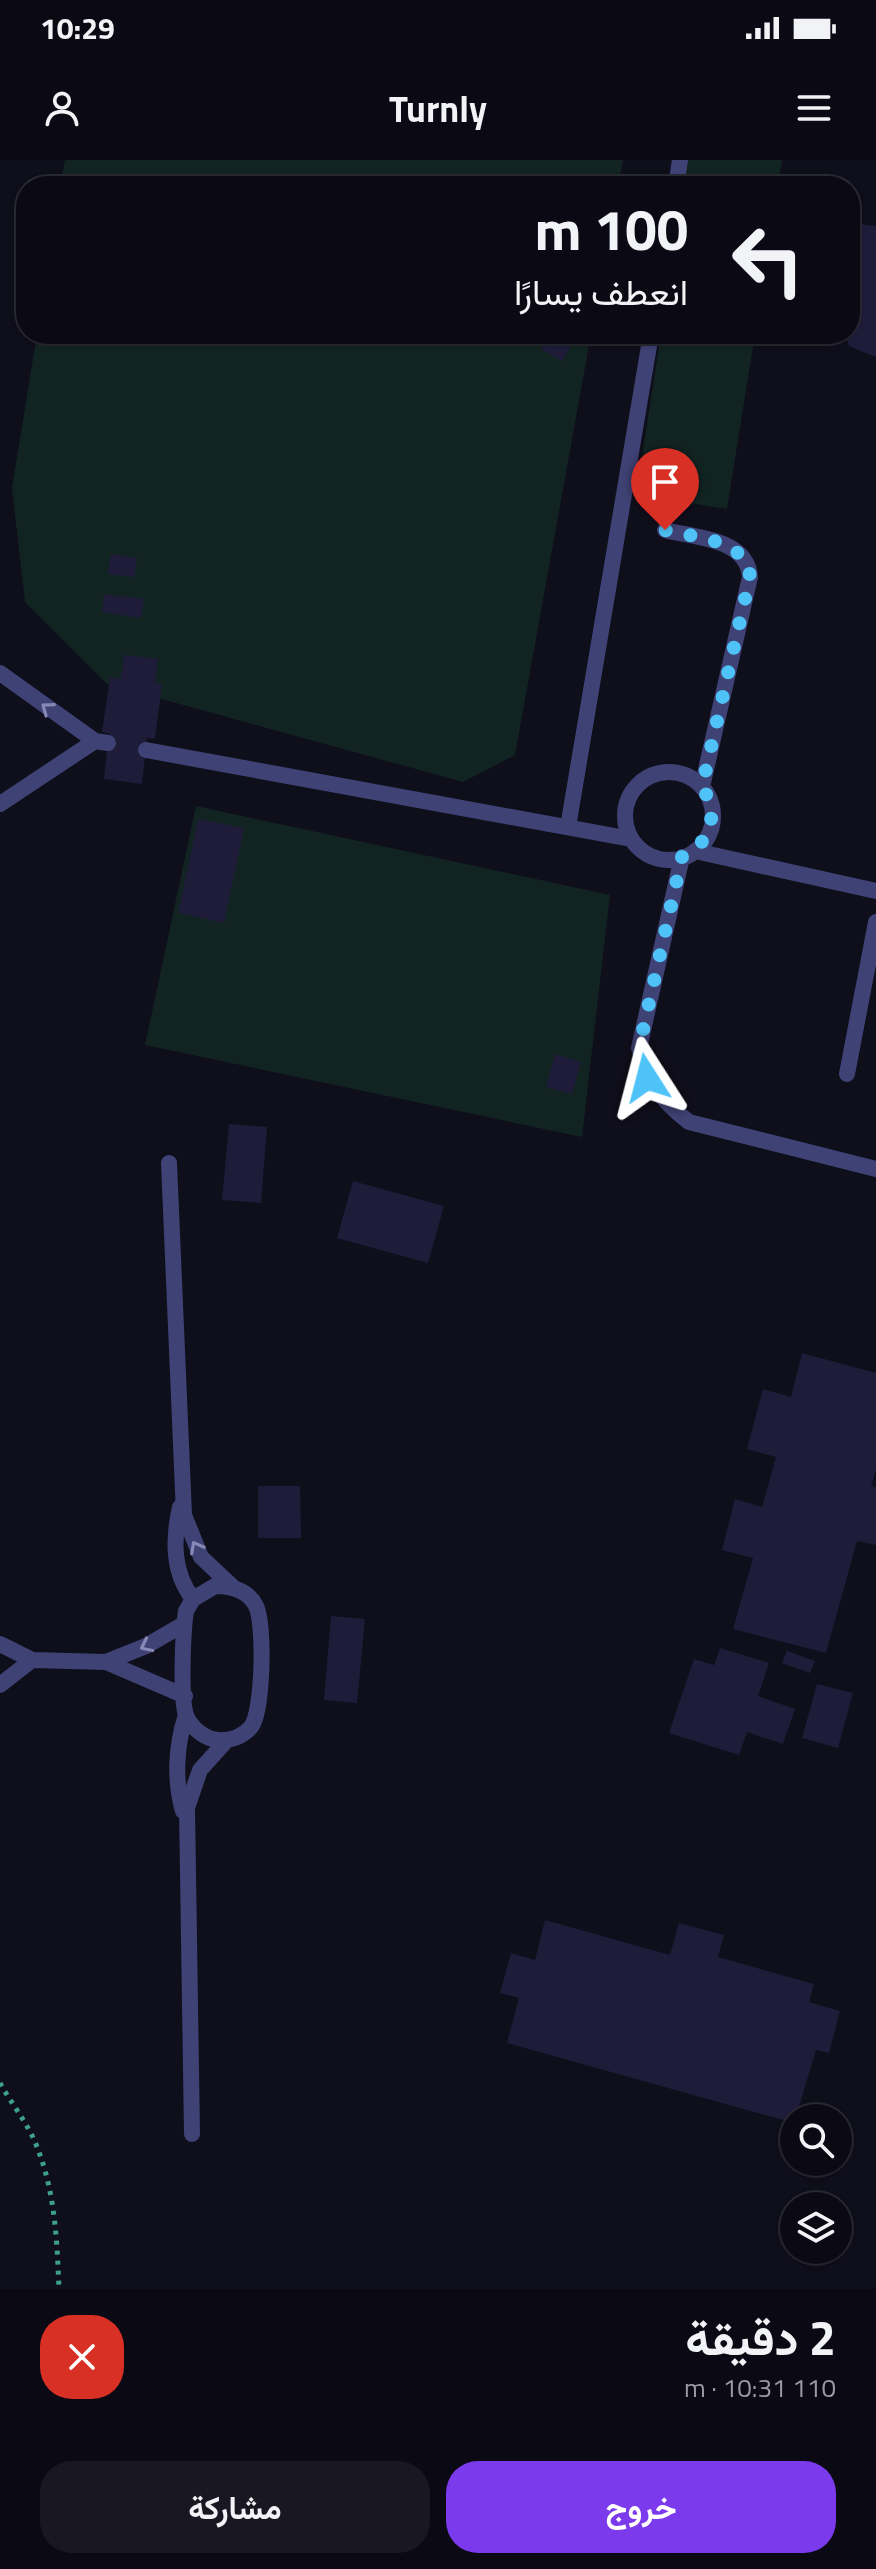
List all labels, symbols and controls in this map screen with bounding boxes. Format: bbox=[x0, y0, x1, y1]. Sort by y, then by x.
text: 10:29 bbox=[40, 5, 115, 51]
text: Turnly bbox=[389, 81, 487, 136]
icon: person bbox=[40, 86, 84, 130]
icon: menu bbox=[792, 86, 836, 130]
text: 100 m bbox=[535, 187, 688, 272]
icon: left bbox=[716, 208, 820, 312]
text: انعطف يسارًا bbox=[514, 264, 688, 319]
pin bbox=[631, 448, 699, 530]
icon: arrive bbox=[643, 460, 687, 504]
one-way arrow bbox=[41, 703, 55, 718]
position arrow bbox=[605, 1036, 689, 1120]
one-way arrow bbox=[190, 1541, 206, 1555]
one-way arrow bbox=[140, 1636, 155, 1652]
map controls bbox=[780, 2104, 852, 2264]
button: search bbox=[780, 2104, 852, 2176]
button: layers bbox=[780, 2192, 852, 2264]
text: 2 دقيقة bbox=[685, 2301, 836, 2374]
button: close bbox=[40, 2315, 124, 2399]
text: 110 m · 10:31 bbox=[684, 2368, 836, 2407]
button: مشاركة bbox=[40, 2461, 430, 2553]
button: خروج bbox=[446, 2461, 836, 2553]

